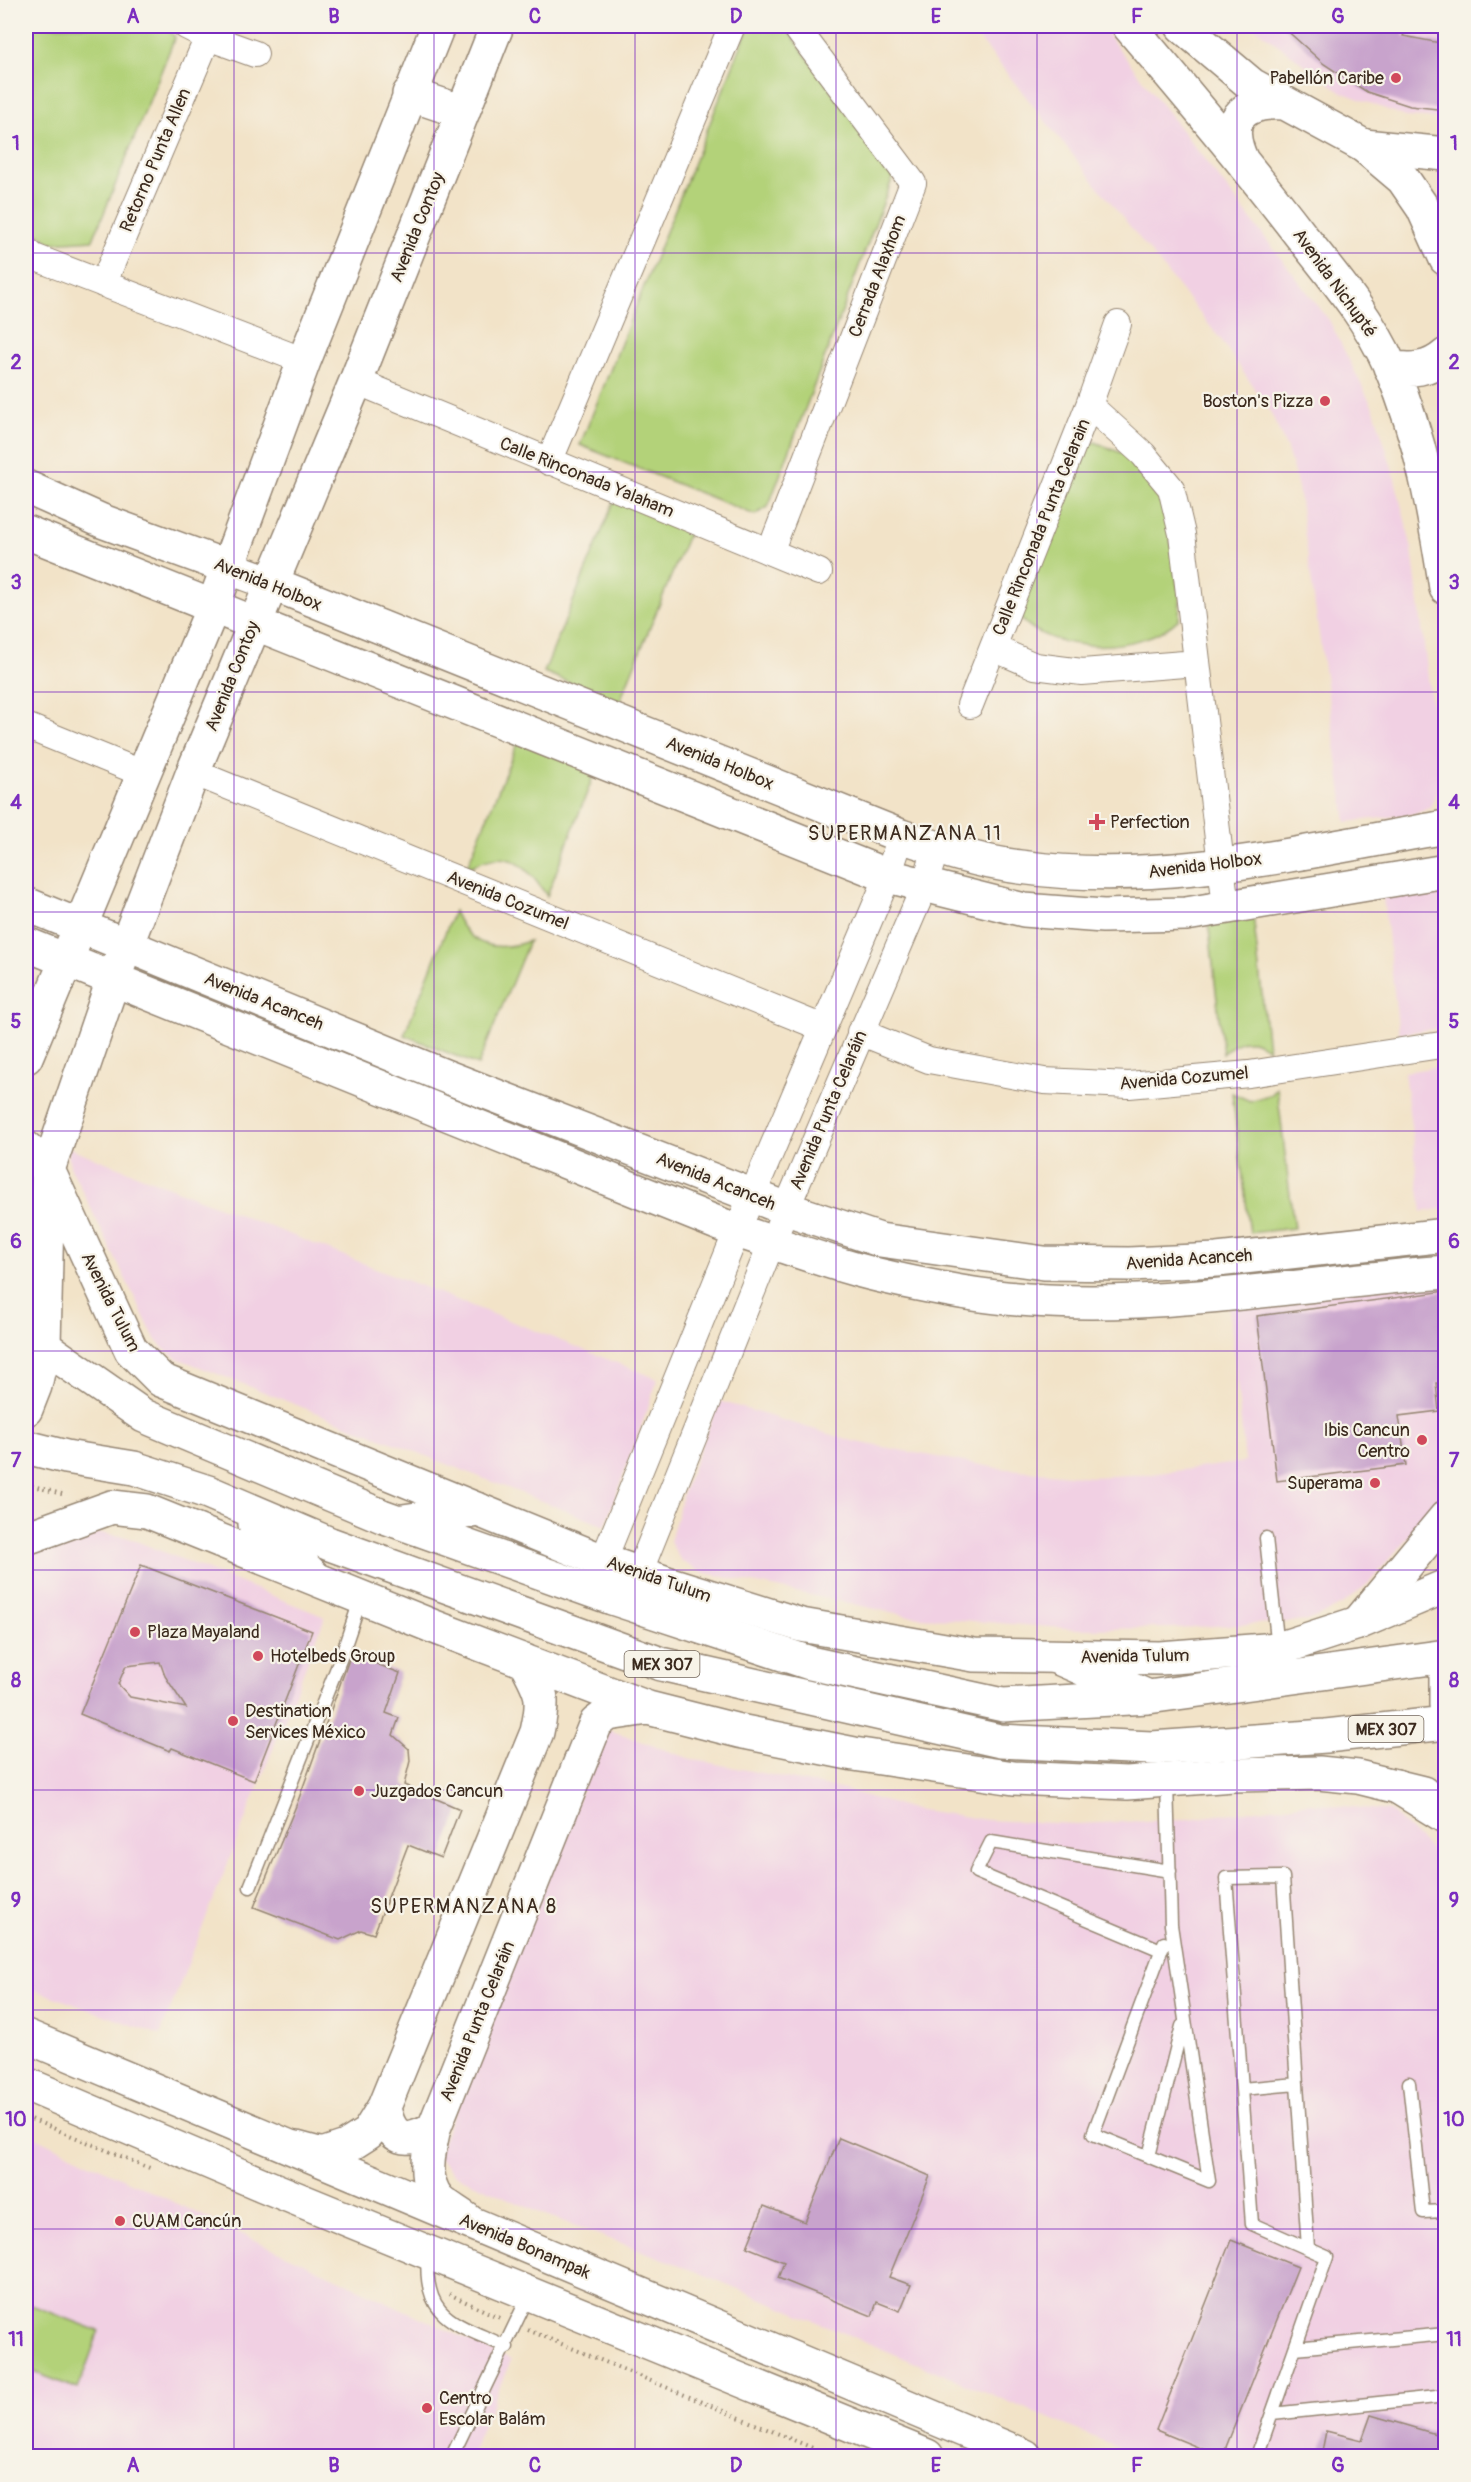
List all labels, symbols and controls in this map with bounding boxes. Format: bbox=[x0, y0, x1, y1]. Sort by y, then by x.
text: A bbox=[127, 4, 140, 29]
text: B bbox=[328, 4, 340, 29]
text: C bbox=[529, 4, 541, 29]
text: D bbox=[730, 4, 743, 29]
text: E bbox=[931, 4, 942, 29]
text: F bbox=[1131, 4, 1143, 29]
text: G bbox=[1331, 4, 1345, 29]
place label: Pabellón Caribe bbox=[1269, 67, 1384, 90]
marker: Pabellón Caribe bbox=[1389, 71, 1403, 85]
street label: Retorno Punta Allen bbox=[115, 85, 196, 236]
text: 1 bbox=[12, 131, 20, 156]
text: 1 bbox=[1450, 131, 1458, 156]
street label: Avenida Contoy bbox=[385, 168, 450, 286]
street label: Cerrada Alaxhom bbox=[844, 212, 911, 341]
street label: Avenida Nichupté bbox=[1287, 224, 1382, 342]
text: 2 bbox=[10, 350, 22, 375]
text: 2 bbox=[1448, 350, 1460, 375]
place label: Boston's Pizza bbox=[1202, 390, 1313, 413]
marker: Boston's Pizza bbox=[1318, 394, 1332, 408]
street label: Calle Rinconada Punta Celarain bbox=[987, 415, 1096, 639]
street label: Calle Rinconada Yalaham bbox=[496, 432, 677, 523]
street label: Avenida Holbox bbox=[210, 552, 325, 617]
text: 3 bbox=[10, 570, 22, 595]
text: 3 bbox=[1448, 570, 1460, 595]
street label: Avenida Contoy bbox=[200, 617, 265, 735]
street label: Avenida Holbox bbox=[662, 731, 777, 796]
text: 4 bbox=[10, 790, 22, 815]
text: 4 bbox=[1448, 790, 1460, 815]
place label: Perfection bbox=[1110, 811, 1190, 834]
marker: Perfection bbox=[1088, 813, 1106, 831]
district label: SUPERMANZANA 11 bbox=[808, 821, 1002, 846]
street label: Avenida Holbox bbox=[1147, 847, 1263, 884]
street label: Avenida Cozumel bbox=[443, 866, 572, 935]
street label: Avenida Acanceh bbox=[201, 967, 327, 1036]
text: 5 bbox=[11, 1009, 22, 1034]
text: 5 bbox=[1449, 1009, 1460, 1034]
street label: Avenida Punta Celaráin bbox=[784, 1027, 872, 1193]
street label: Avenida Cozumel bbox=[1119, 1061, 1250, 1096]
street label: Avenida Acanceh bbox=[653, 1147, 779, 1216]
text: 6 bbox=[10, 1229, 22, 1254]
text: 6 bbox=[1448, 1229, 1460, 1254]
street label: Avenida Acanceh bbox=[1125, 1244, 1253, 1275]
street label: Avenida Tulum bbox=[76, 1248, 146, 1356]
place label: Ibis Cancun Centro bbox=[1323, 1419, 1410, 1463]
marker: Ibis Cancun Centro bbox=[1415, 1433, 1429, 1447]
text: 7 bbox=[11, 1448, 22, 1473]
text: 7 bbox=[1449, 1448, 1460, 1473]
place label: Superama bbox=[1287, 1472, 1363, 1495]
marker: Superama bbox=[1368, 1476, 1382, 1490]
street label: Avenida Tulum bbox=[604, 1551, 714, 1608]
place label: Plaza Mayaland bbox=[147, 1621, 260, 1644]
marker: Plaza Mayaland bbox=[128, 1625, 142, 1639]
street label: Avenida Tulum bbox=[1080, 1644, 1190, 1669]
place label: Hotelbeds Group bbox=[270, 1645, 395, 1668]
marker: Hotelbeds Group bbox=[251, 1649, 265, 1663]
road number: MEX 307 bbox=[624, 1651, 700, 1677]
text: 8 bbox=[11, 1668, 21, 1693]
text: 8 bbox=[1449, 1668, 1459, 1693]
place label: Destination Services México bbox=[245, 1700, 366, 1744]
marker: Destination Services México bbox=[226, 1714, 240, 1728]
road number: MEX 307 bbox=[1348, 1716, 1424, 1742]
place label: Juzgados Cancun bbox=[371, 1780, 503, 1803]
marker: Juzgados Cancun bbox=[352, 1784, 366, 1798]
text: 9 bbox=[11, 1888, 21, 1913]
text: 9 bbox=[1449, 1888, 1459, 1913]
district label: SUPERMANZANA 8 bbox=[370, 1894, 558, 1919]
street label: Avenida Punta Celaráin bbox=[435, 1938, 520, 2105]
text: 10 bbox=[5, 2107, 27, 2132]
text: 10 bbox=[1443, 2107, 1465, 2132]
street label: Avenida Bonampak bbox=[456, 2208, 594, 2285]
place label: CUAM Cancún bbox=[132, 2210, 241, 2233]
marker: CUAM Cancún bbox=[113, 2214, 127, 2228]
text: 11 bbox=[8, 2327, 24, 2352]
text: 11 bbox=[1446, 2327, 1462, 2352]
place label: Centro Escolar Balám bbox=[439, 2387, 545, 2431]
marker: Centro Escolar Balám bbox=[420, 2401, 434, 2415]
text: A bbox=[127, 2453, 140, 2478]
text: B bbox=[328, 2453, 340, 2478]
text: C bbox=[529, 2453, 541, 2478]
text: D bbox=[730, 2453, 743, 2478]
text: E bbox=[931, 2453, 942, 2478]
text: F bbox=[1131, 2453, 1143, 2478]
text: G bbox=[1331, 2453, 1345, 2478]

